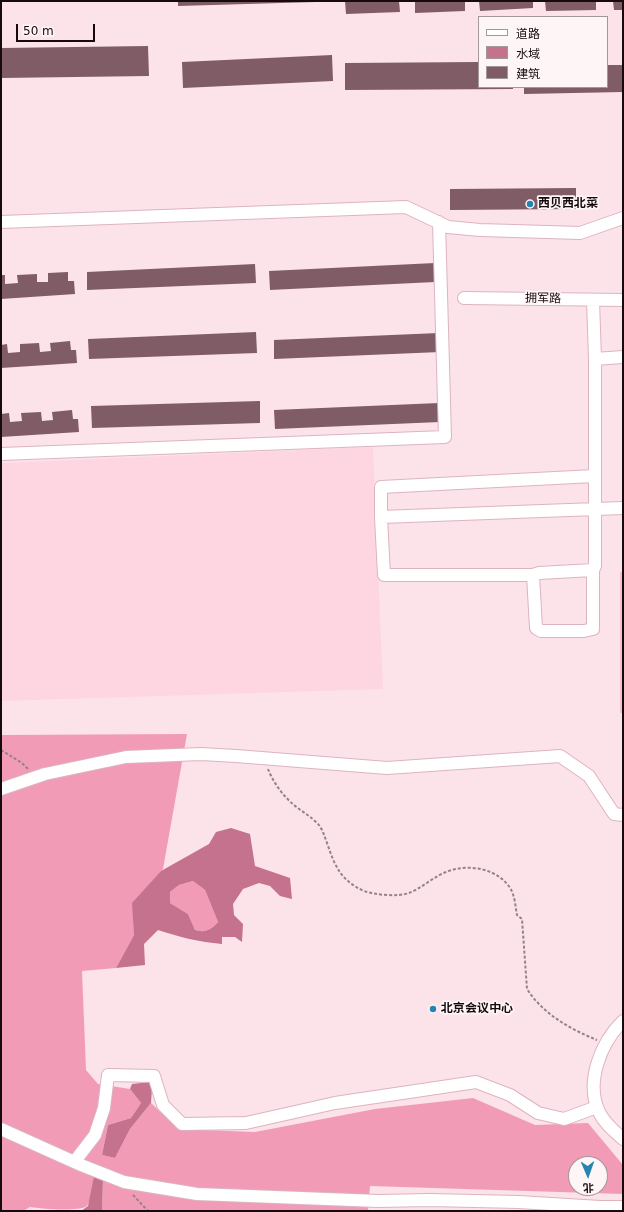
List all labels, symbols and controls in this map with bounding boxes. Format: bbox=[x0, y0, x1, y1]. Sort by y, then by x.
scale bar bbox=[18, 16, 97, 42]
legend bbox=[478, 16, 608, 88]
text: 50 m bbox=[23, 24, 54, 38]
text: 道路 bbox=[516, 27, 540, 41]
text: 水域 bbox=[516, 47, 540, 61]
text: 建筑 bbox=[516, 67, 540, 81]
place label: 西贝西北菜 bbox=[538, 197, 598, 211]
marker: 西贝西北菜 bbox=[525, 199, 535, 209]
street label: 拥军路 bbox=[525, 291, 561, 307]
place label: 北京会议中心 bbox=[441, 1002, 513, 1016]
marker: 北京会议中心 bbox=[428, 1004, 438, 1014]
north arrow bbox=[568, 1156, 608, 1196]
text: 北 bbox=[583, 1181, 594, 1194]

